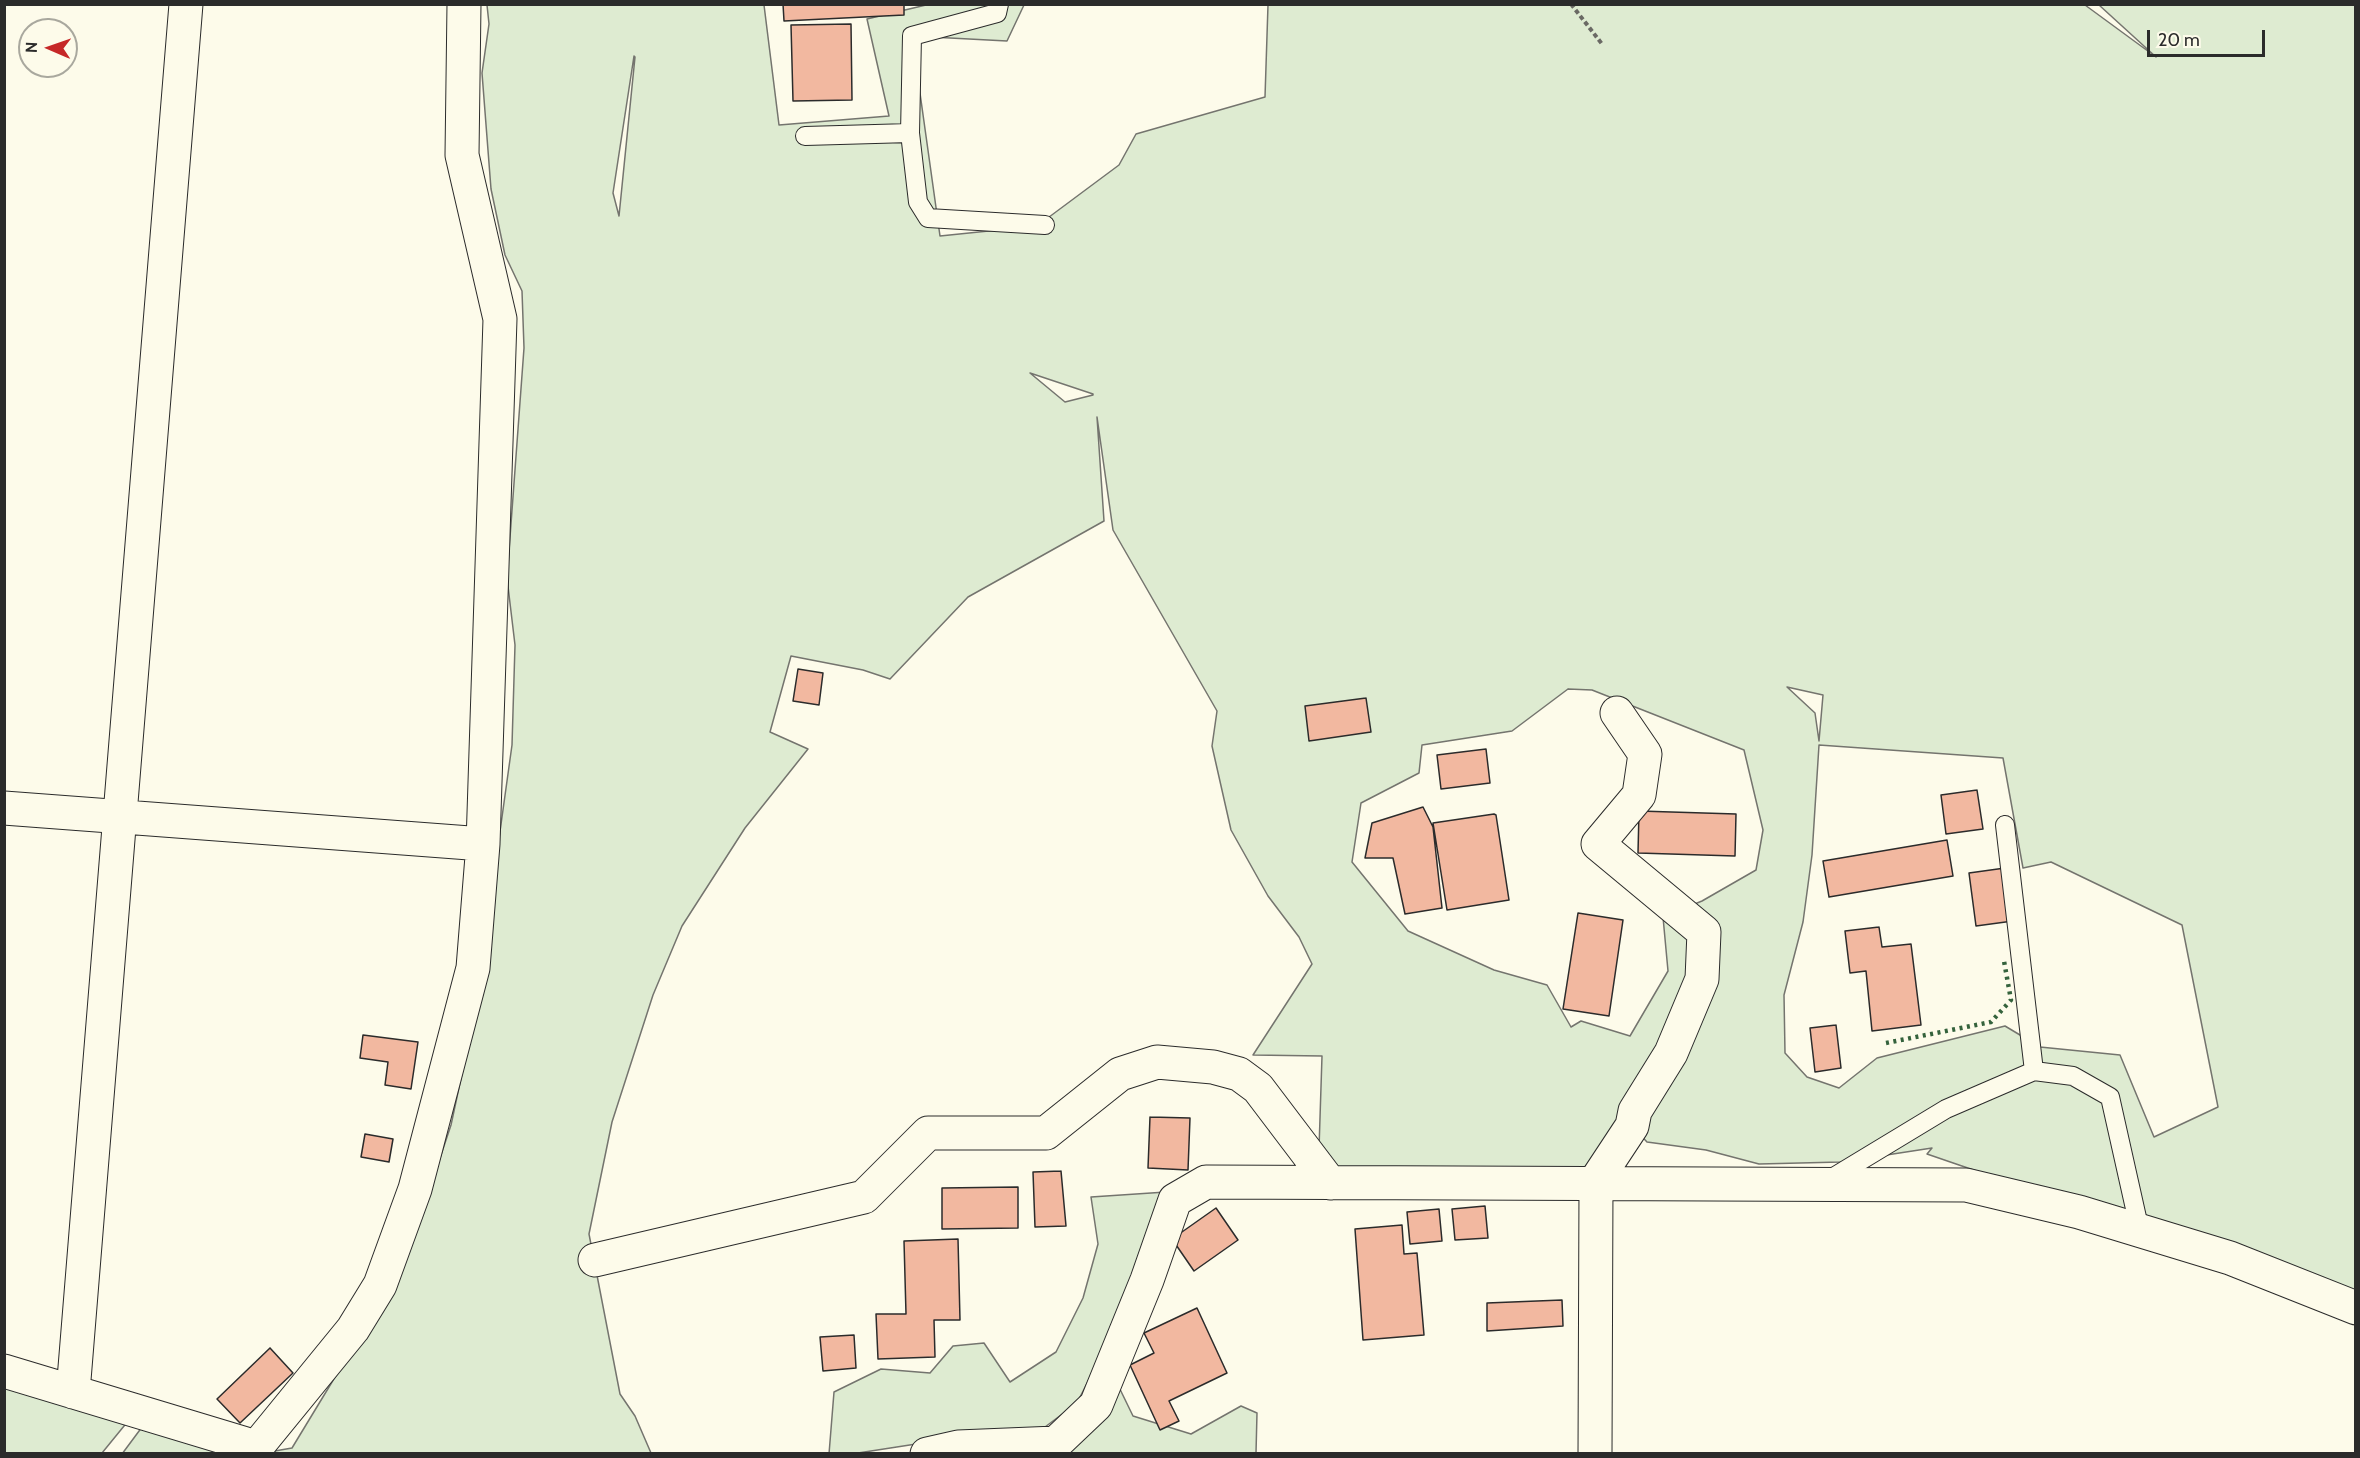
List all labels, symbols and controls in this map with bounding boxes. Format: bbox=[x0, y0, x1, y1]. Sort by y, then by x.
north arrow bbox=[18, 18, 78, 78]
scale bar bbox=[2150, 18, 2268, 56]
text: 20 m bbox=[2158, 29, 2200, 51]
text: N bbox=[22, 41, 41, 53]

